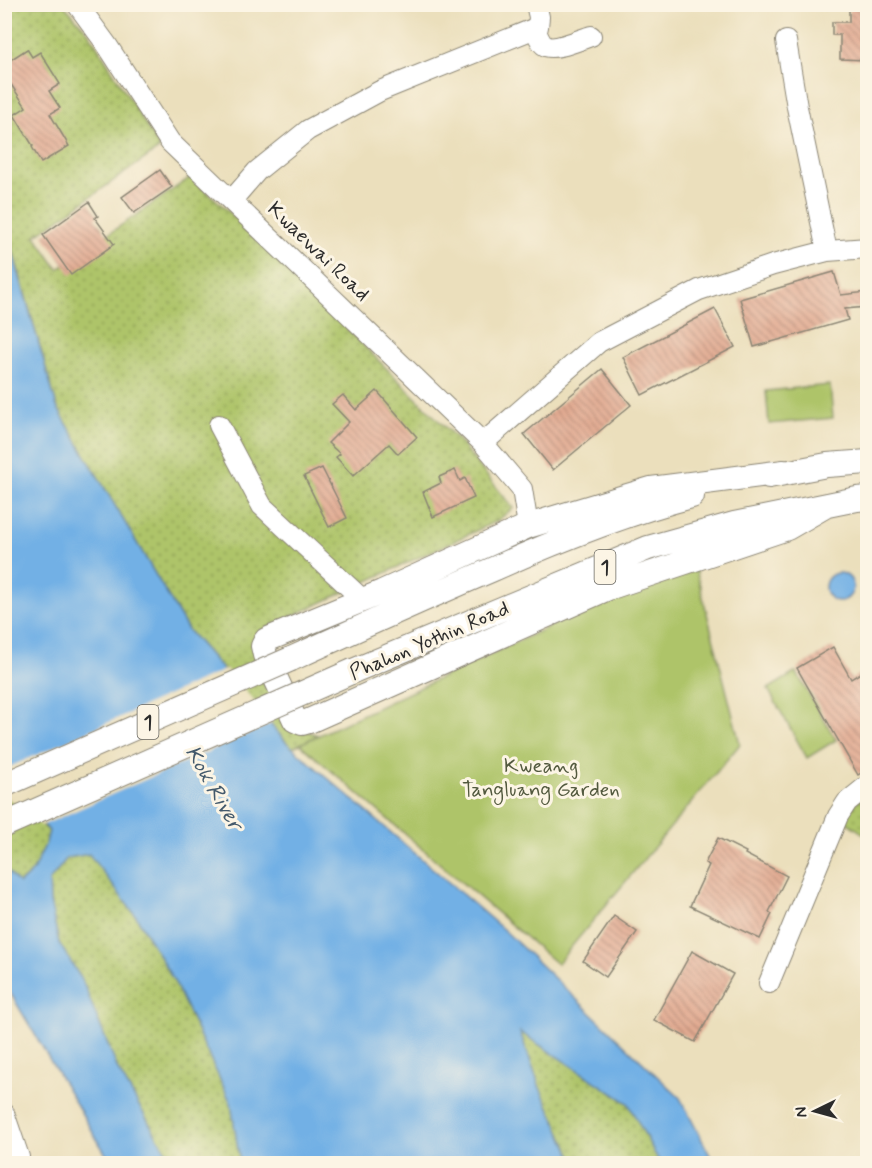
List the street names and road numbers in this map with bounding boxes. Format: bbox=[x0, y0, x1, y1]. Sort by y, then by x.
street label: Kwaewai Road bbox=[261, 196, 376, 308]
road number: 1 bbox=[594, 550, 616, 584]
street label: Phahon Yothin Road bbox=[345, 595, 514, 687]
road number: 1 bbox=[138, 705, 158, 739]

